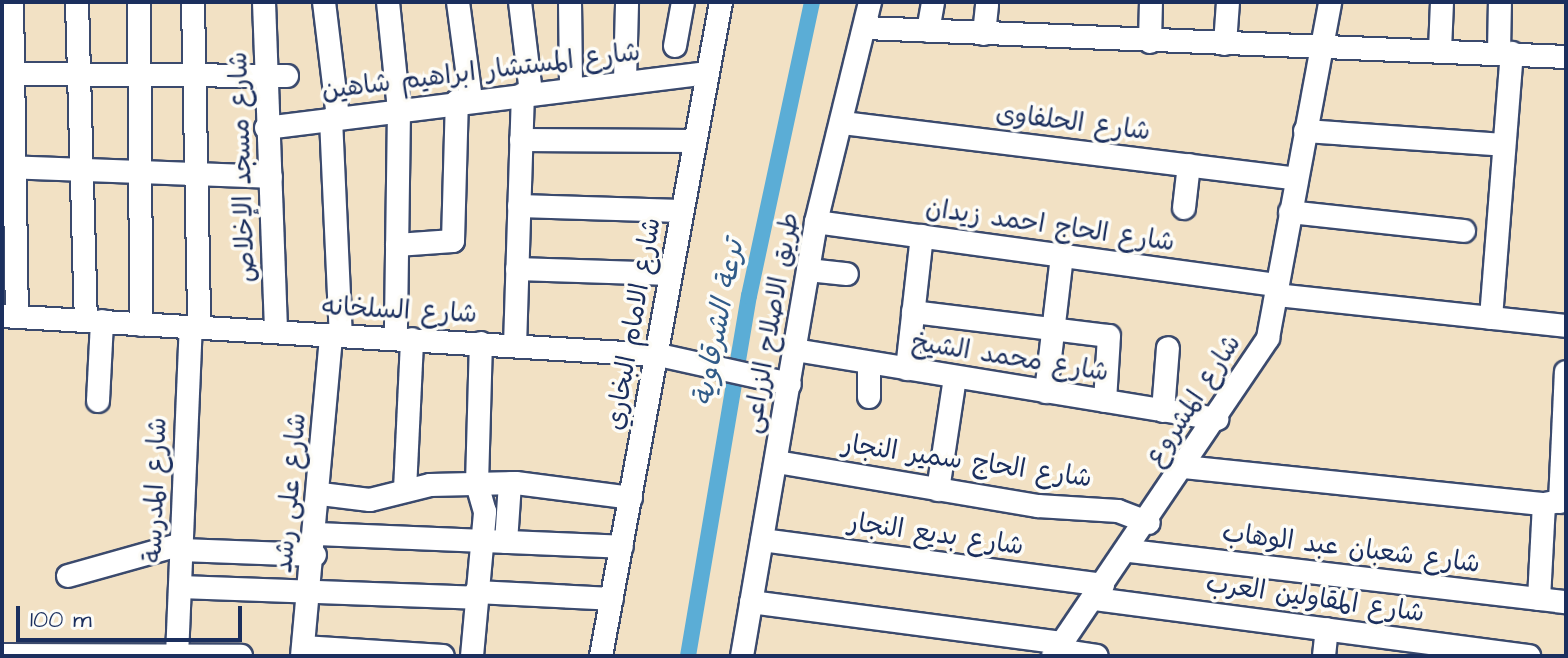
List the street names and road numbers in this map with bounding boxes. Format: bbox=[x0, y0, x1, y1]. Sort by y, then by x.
street label: شارع المستشار ابراهيم شاهين bbox=[320, 37, 642, 107]
street label: شارع مسجد الإخلاص bbox=[223, 51, 263, 283]
street label: شارع الحلفاوى bbox=[994, 98, 1152, 148]
street label: شارع الحاج احمد زيدان bbox=[924, 193, 1176, 259]
street label: طريق الاصلاح الزراعى bbox=[737, 210, 807, 436]
street label: شارع الامام البخاري bbox=[600, 215, 668, 433]
street label: شارع السلخانه bbox=[320, 291, 478, 331]
street label: شارع محمد الشيخ bbox=[909, 327, 1111, 389]
street label: شارع المشروع bbox=[1140, 329, 1248, 473]
street label: شارع على رشد bbox=[268, 412, 314, 574]
street label: شارع المدرسة bbox=[138, 417, 174, 563]
street label: شارع الحاج سمير النجار bbox=[840, 429, 1094, 495]
street label: شارع بديع النجار bbox=[846, 507, 1026, 563]
street label: شارع شعبان عبد الوهاب bbox=[1220, 518, 1482, 580]
street label: شارع المقاولين العرب bbox=[1204, 568, 1426, 630]

